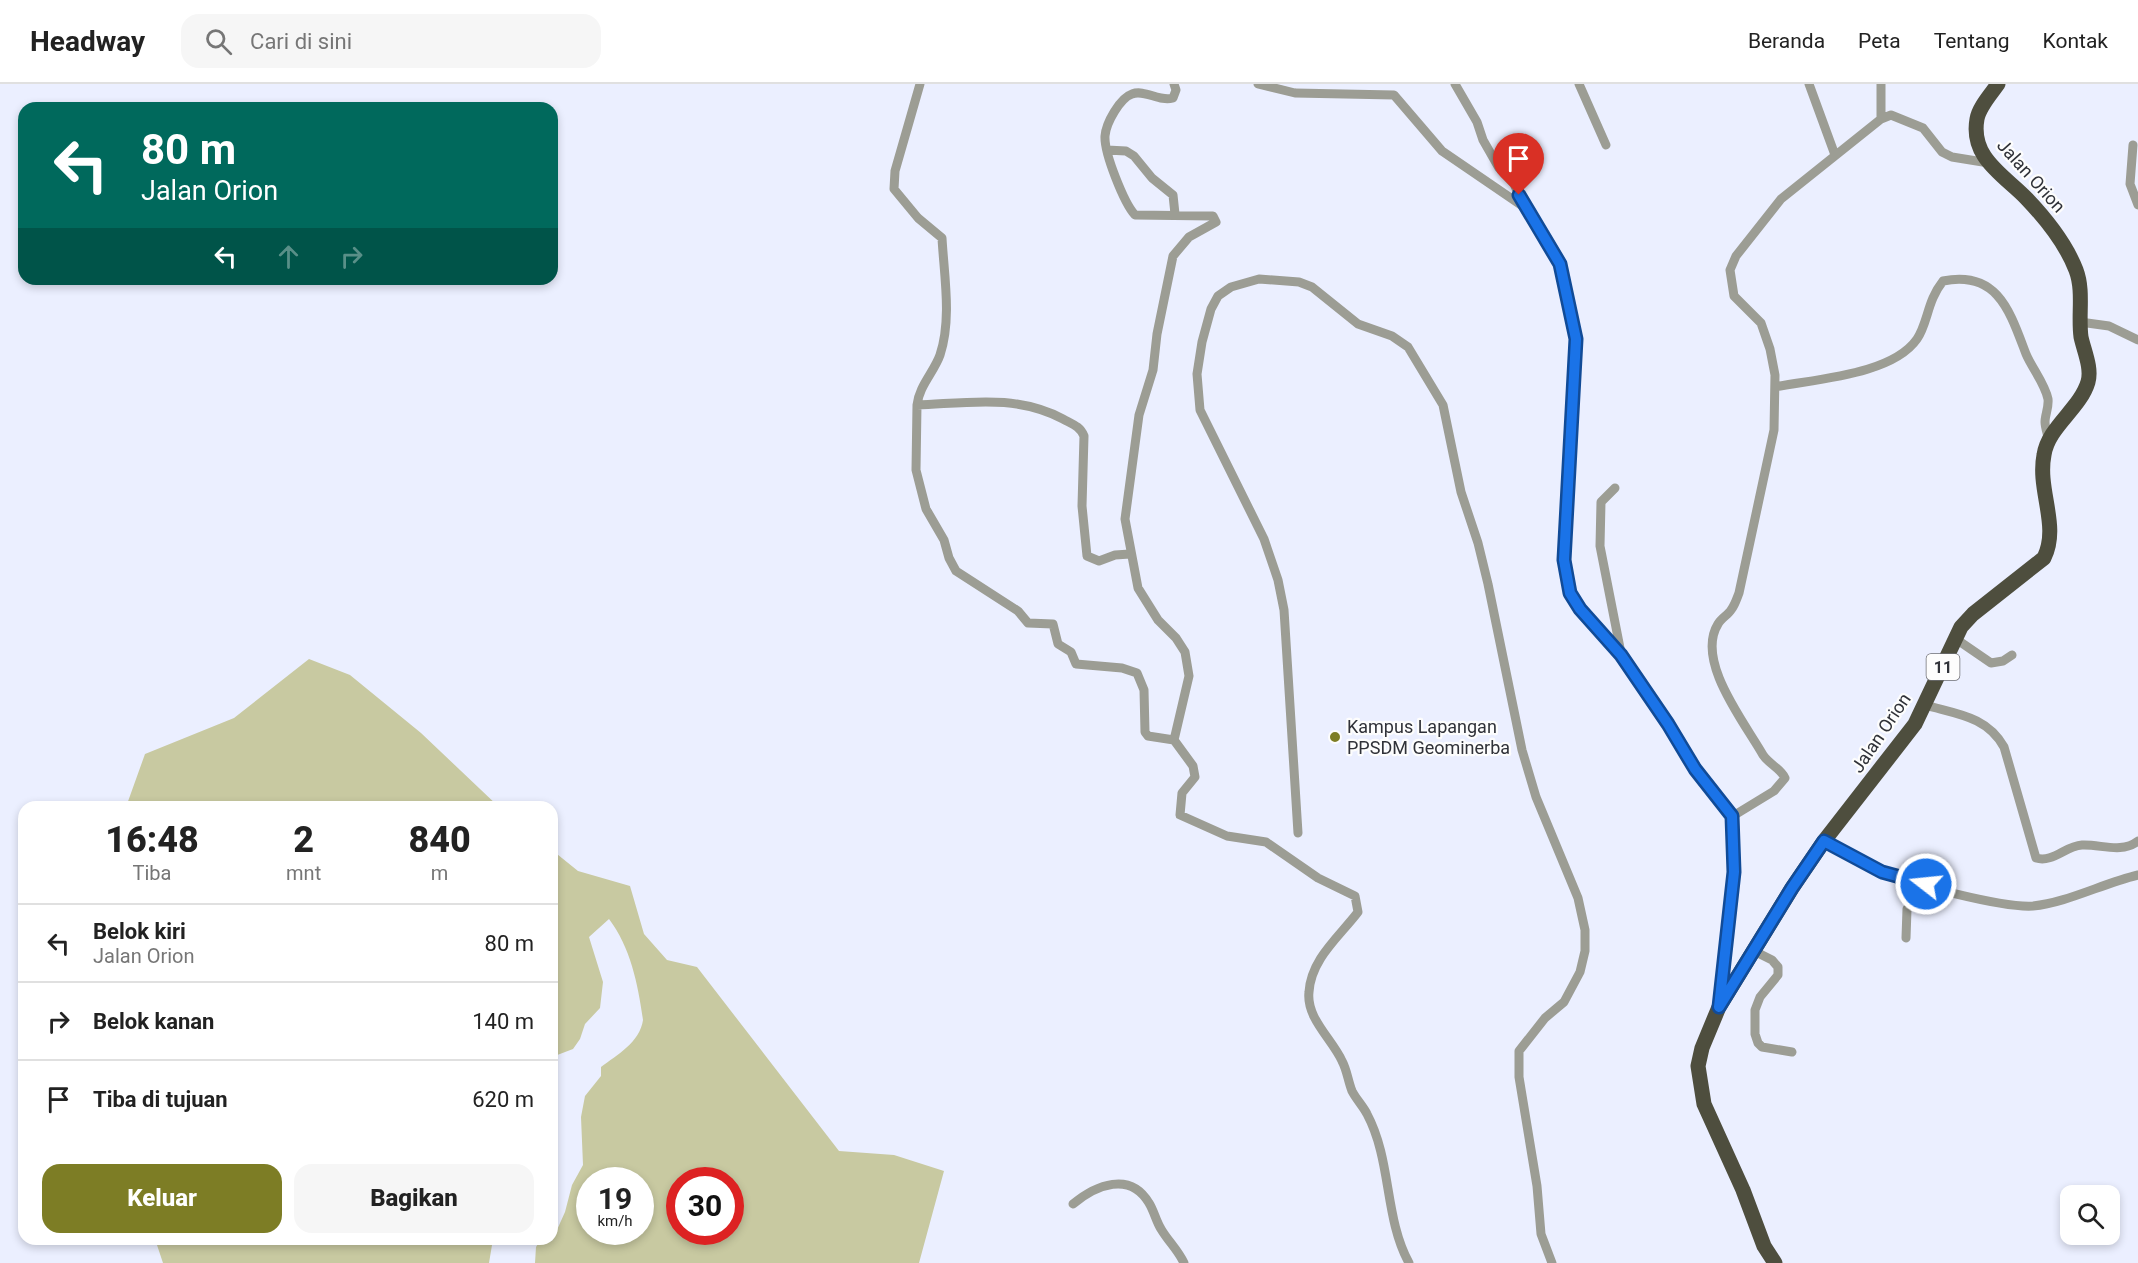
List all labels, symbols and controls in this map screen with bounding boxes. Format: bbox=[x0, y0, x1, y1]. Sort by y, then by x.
search box bbox=[181, 14, 601, 68]
text: Headway bbox=[30, 25, 145, 58]
icon: search bbox=[202, 25, 235, 58]
text: Cari di sini bbox=[250, 29, 352, 54]
text: Beranda bbox=[1748, 29, 1825, 53]
text: Peta bbox=[1858, 29, 1901, 53]
text: Tentang bbox=[1934, 29, 2010, 53]
text: Kontak bbox=[2043, 29, 2108, 53]
text: 80 m bbox=[141, 125, 236, 174]
icon: left bbox=[42, 126, 120, 204]
pin bbox=[1493, 133, 1544, 195]
street label: Jalan Orion bbox=[1993, 135, 2070, 217]
icon: arrive bbox=[1502, 142, 1535, 175]
text: Jalan Orion bbox=[141, 175, 278, 207]
icon: left bbox=[209, 240, 242, 273]
icon: ahead bbox=[272, 240, 305, 273]
icon: right bbox=[335, 240, 368, 273]
road number: 11 bbox=[1926, 654, 1960, 680]
street label: Jalan Orion bbox=[1846, 689, 1915, 776]
place label: Kampus Lapangan PPSDM Geominerba bbox=[1347, 716, 1510, 758]
marker: Kampus Lapangan PPSDM Geominerba bbox=[1328, 730, 1342, 744]
text: 16:48 bbox=[105, 819, 199, 861]
text: 2 bbox=[293, 819, 314, 861]
text: 840 bbox=[408, 819, 471, 861]
position arrow bbox=[1894, 852, 1958, 916]
text: Tiba bbox=[133, 861, 171, 885]
text: mnt bbox=[286, 861, 321, 885]
text: m bbox=[431, 861, 448, 885]
text: Belok kiri bbox=[93, 919, 186, 944]
icon: left bbox=[42, 927, 75, 960]
text: 80 m bbox=[485, 931, 534, 956]
text: Jalan Orion bbox=[93, 944, 195, 968]
icon: right bbox=[42, 1005, 75, 1038]
text: Belok kanan bbox=[93, 1009, 214, 1034]
text: 140 m bbox=[472, 1009, 534, 1034]
icon: arrive bbox=[42, 1083, 75, 1116]
text: Tiba di tujuan bbox=[93, 1087, 228, 1112]
text: 620 m bbox=[472, 1087, 534, 1112]
button: Keluar bbox=[42, 1164, 282, 1233]
button: Bagikan bbox=[294, 1164, 534, 1233]
speed limit sign: 30 bbox=[666, 1167, 744, 1245]
text: 19 bbox=[598, 1181, 632, 1216]
map controls bbox=[2060, 1185, 2120, 1245]
button: search bbox=[2060, 1185, 2120, 1245]
text: km/h bbox=[597, 1212, 633, 1230]

